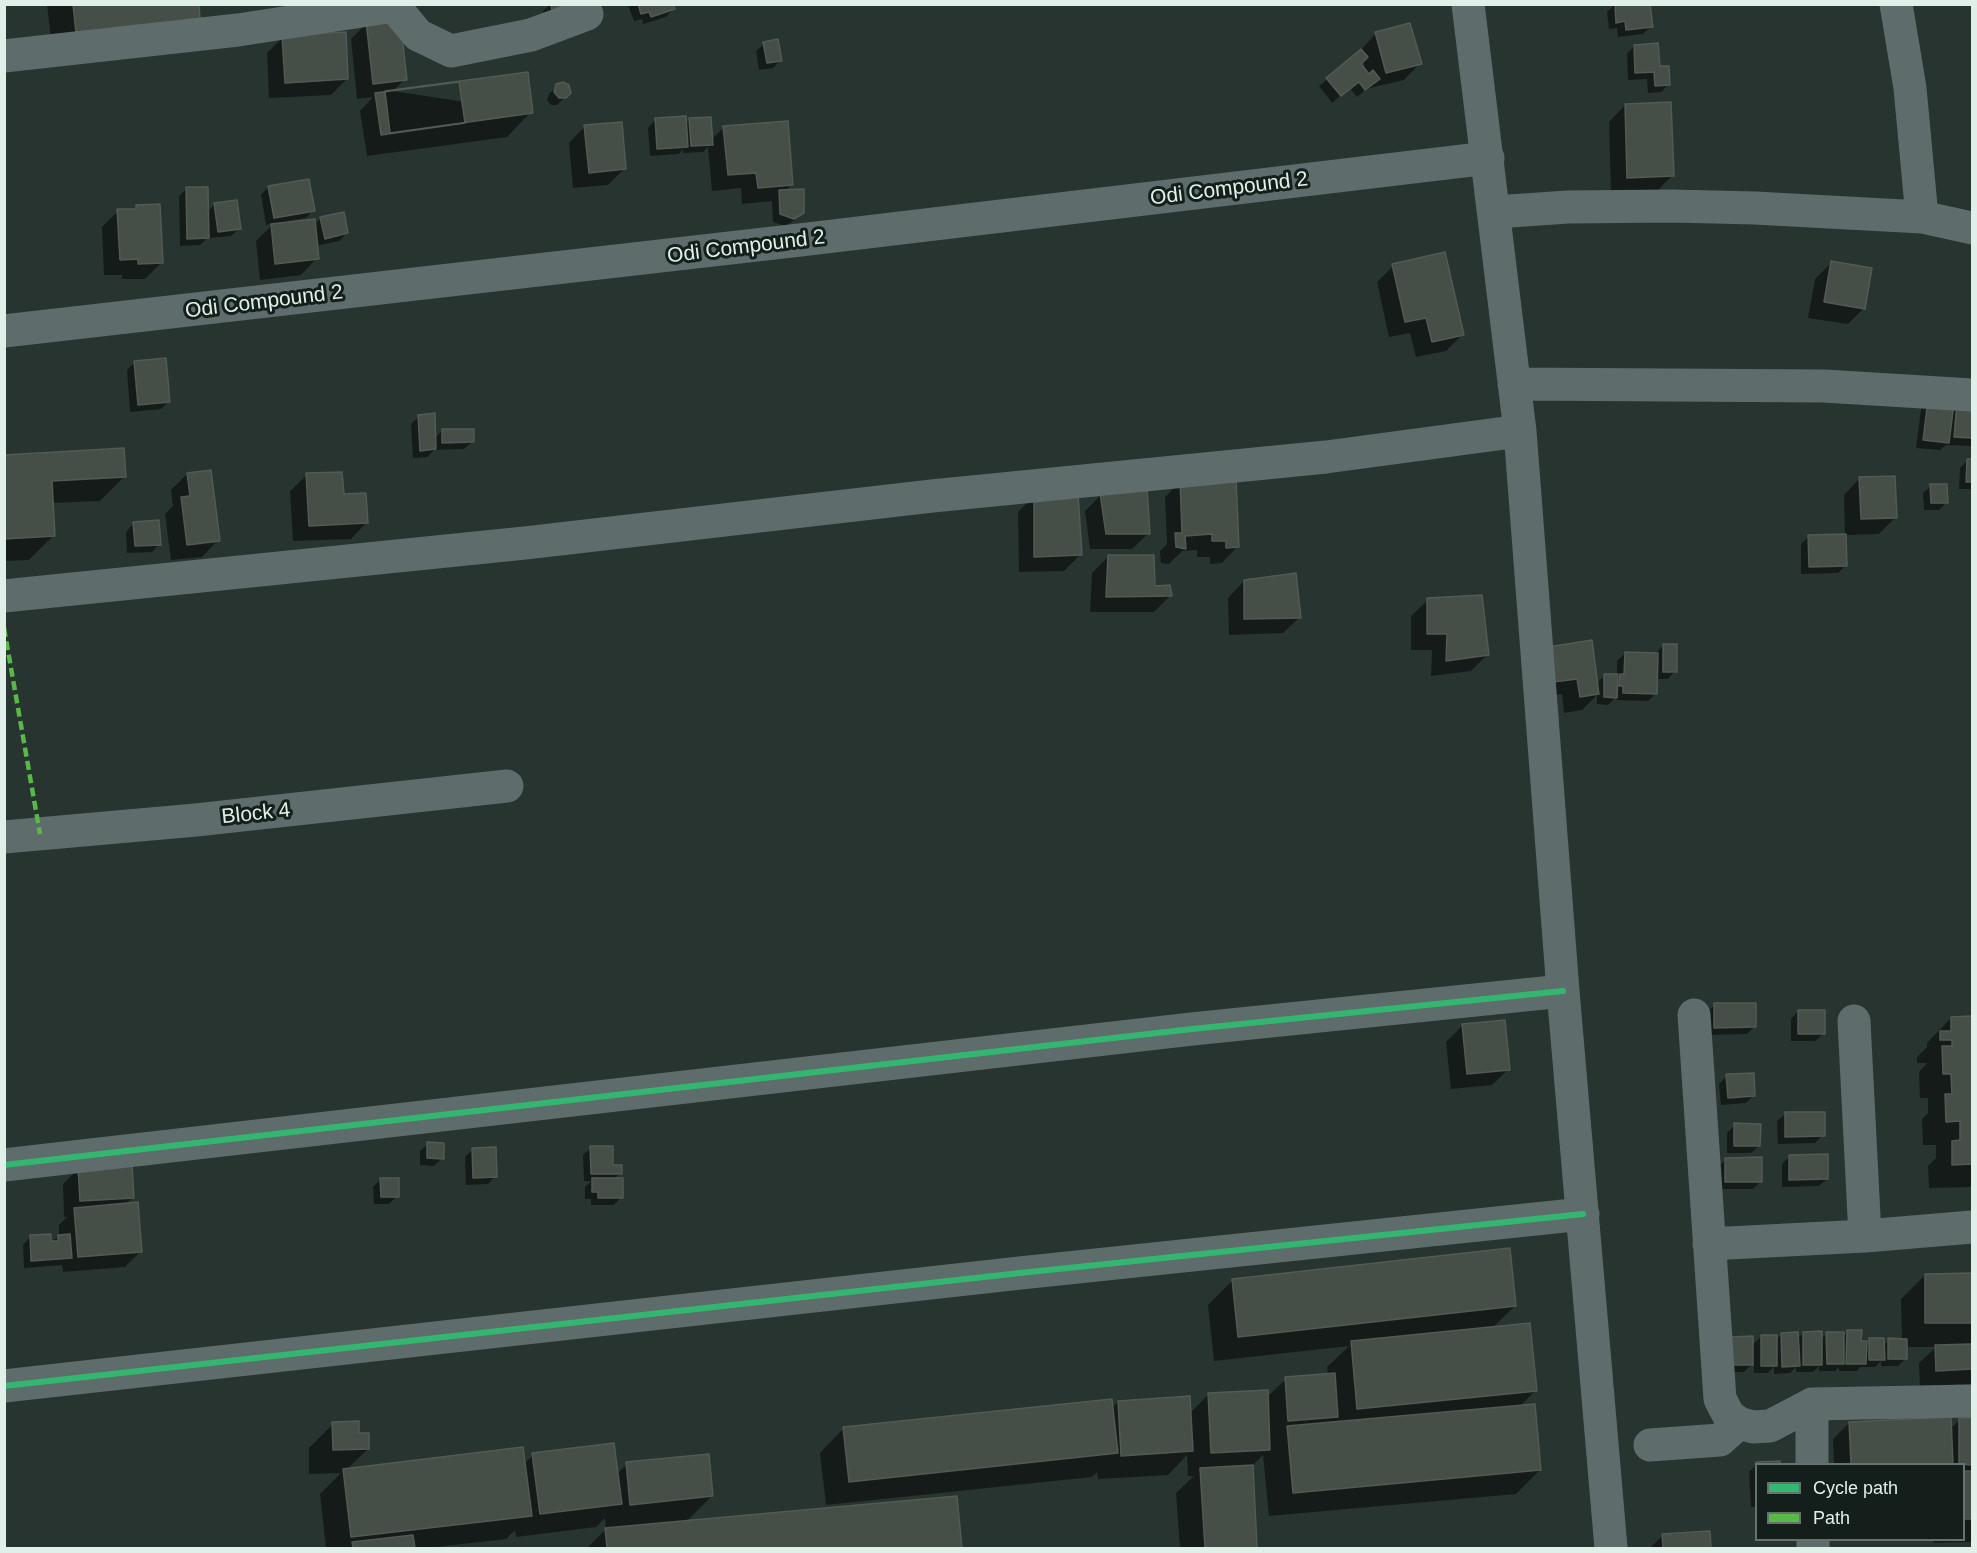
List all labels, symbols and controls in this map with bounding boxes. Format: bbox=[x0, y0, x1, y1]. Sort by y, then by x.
street label: Odi Compound 2 bbox=[1149, 167, 1309, 211]
street label: Odi Compound 2 bbox=[666, 225, 826, 269]
street label: Odi Compound 2 bbox=[184, 280, 344, 324]
street label: Block 4 bbox=[220, 798, 292, 830]
legend bbox=[1755, 1463, 1965, 1541]
text: Cycle path bbox=[1813, 1478, 1898, 1498]
text: Path bbox=[1813, 1508, 1850, 1528]

